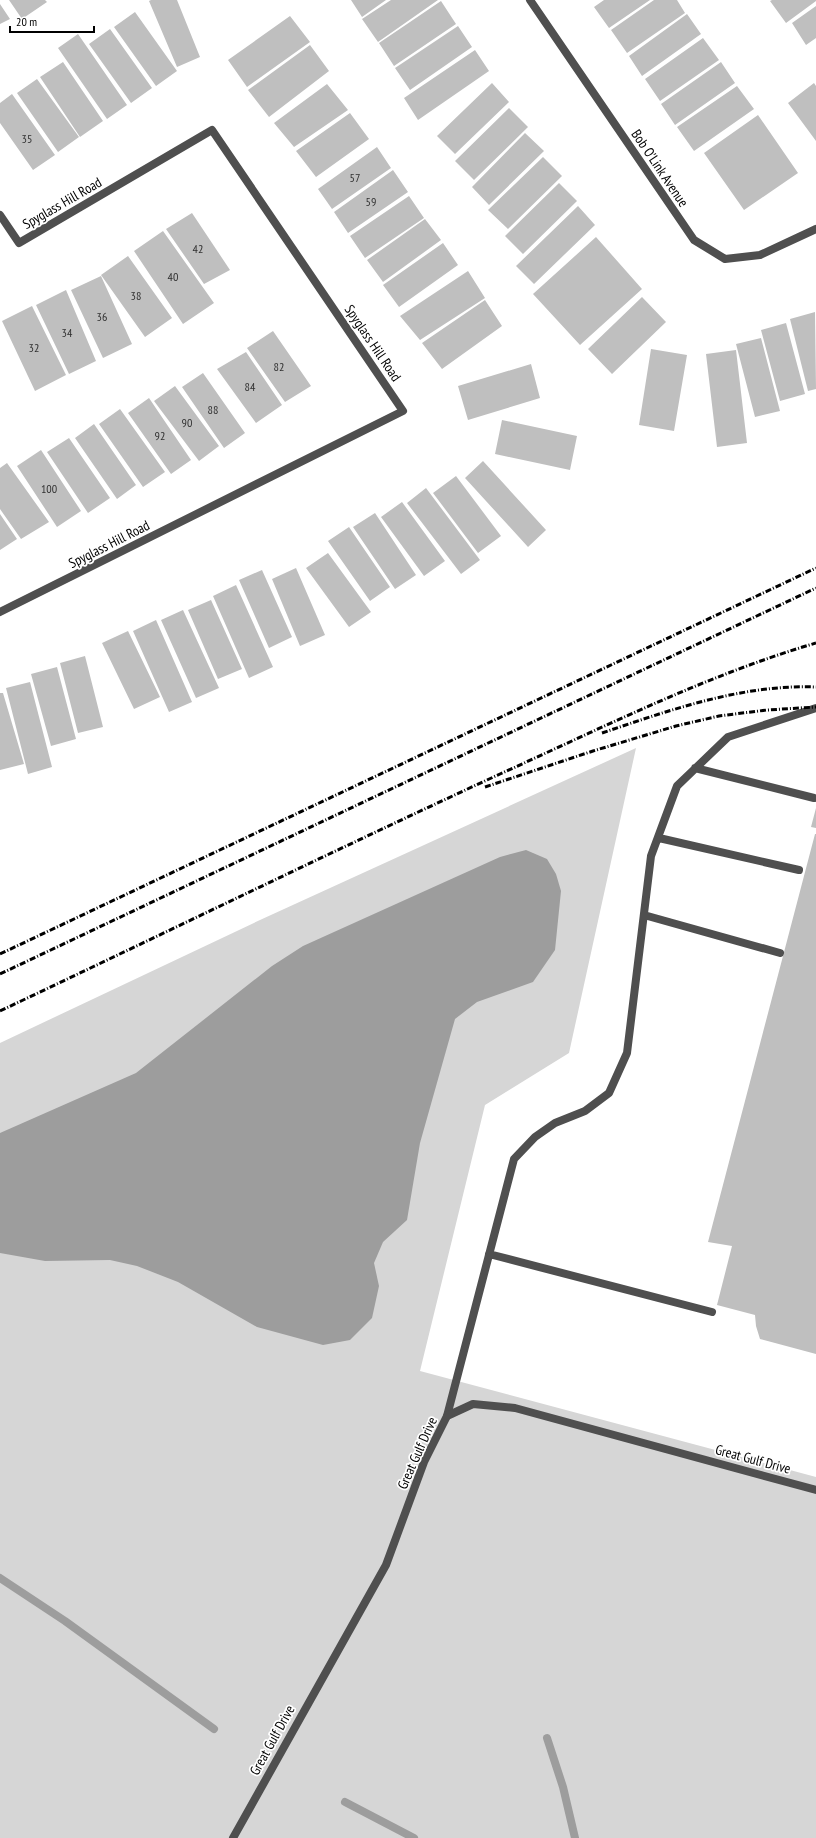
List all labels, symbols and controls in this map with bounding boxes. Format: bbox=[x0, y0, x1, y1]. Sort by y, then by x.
scale bar bbox=[10, 8, 94, 34]
text: 20 m bbox=[16, 14, 37, 29]
street label: Bob O'Link Avenue bbox=[628, 126, 693, 210]
house number: 35 bbox=[22, 131, 32, 146]
house number: 57 bbox=[350, 170, 360, 185]
street label: Spyglass Hill Road bbox=[19, 173, 105, 233]
house number: 59 bbox=[366, 194, 376, 209]
house number: 42 bbox=[193, 241, 203, 256]
house number: 40 bbox=[168, 269, 178, 284]
house number: 38 bbox=[131, 288, 141, 303]
street label: Spyglass Hill Road bbox=[341, 301, 405, 385]
house number: 36 bbox=[97, 309, 107, 324]
house number: 34 bbox=[62, 325, 73, 340]
house number: 32 bbox=[29, 340, 39, 355]
house number: 82 bbox=[274, 359, 284, 374]
house number: 84 bbox=[245, 379, 256, 394]
house number: 88 bbox=[208, 402, 218, 417]
house number: 90 bbox=[182, 415, 192, 430]
house number: 92 bbox=[155, 428, 165, 443]
house number: 100 bbox=[41, 481, 57, 496]
street label: Spyglass Hill Road bbox=[66, 516, 152, 572]
street label: Great Gulf Drive bbox=[393, 1414, 441, 1492]
street label: Great Gulf Drive bbox=[713, 1440, 793, 1478]
street label: Great Gulf Drive bbox=[245, 1702, 299, 1778]

